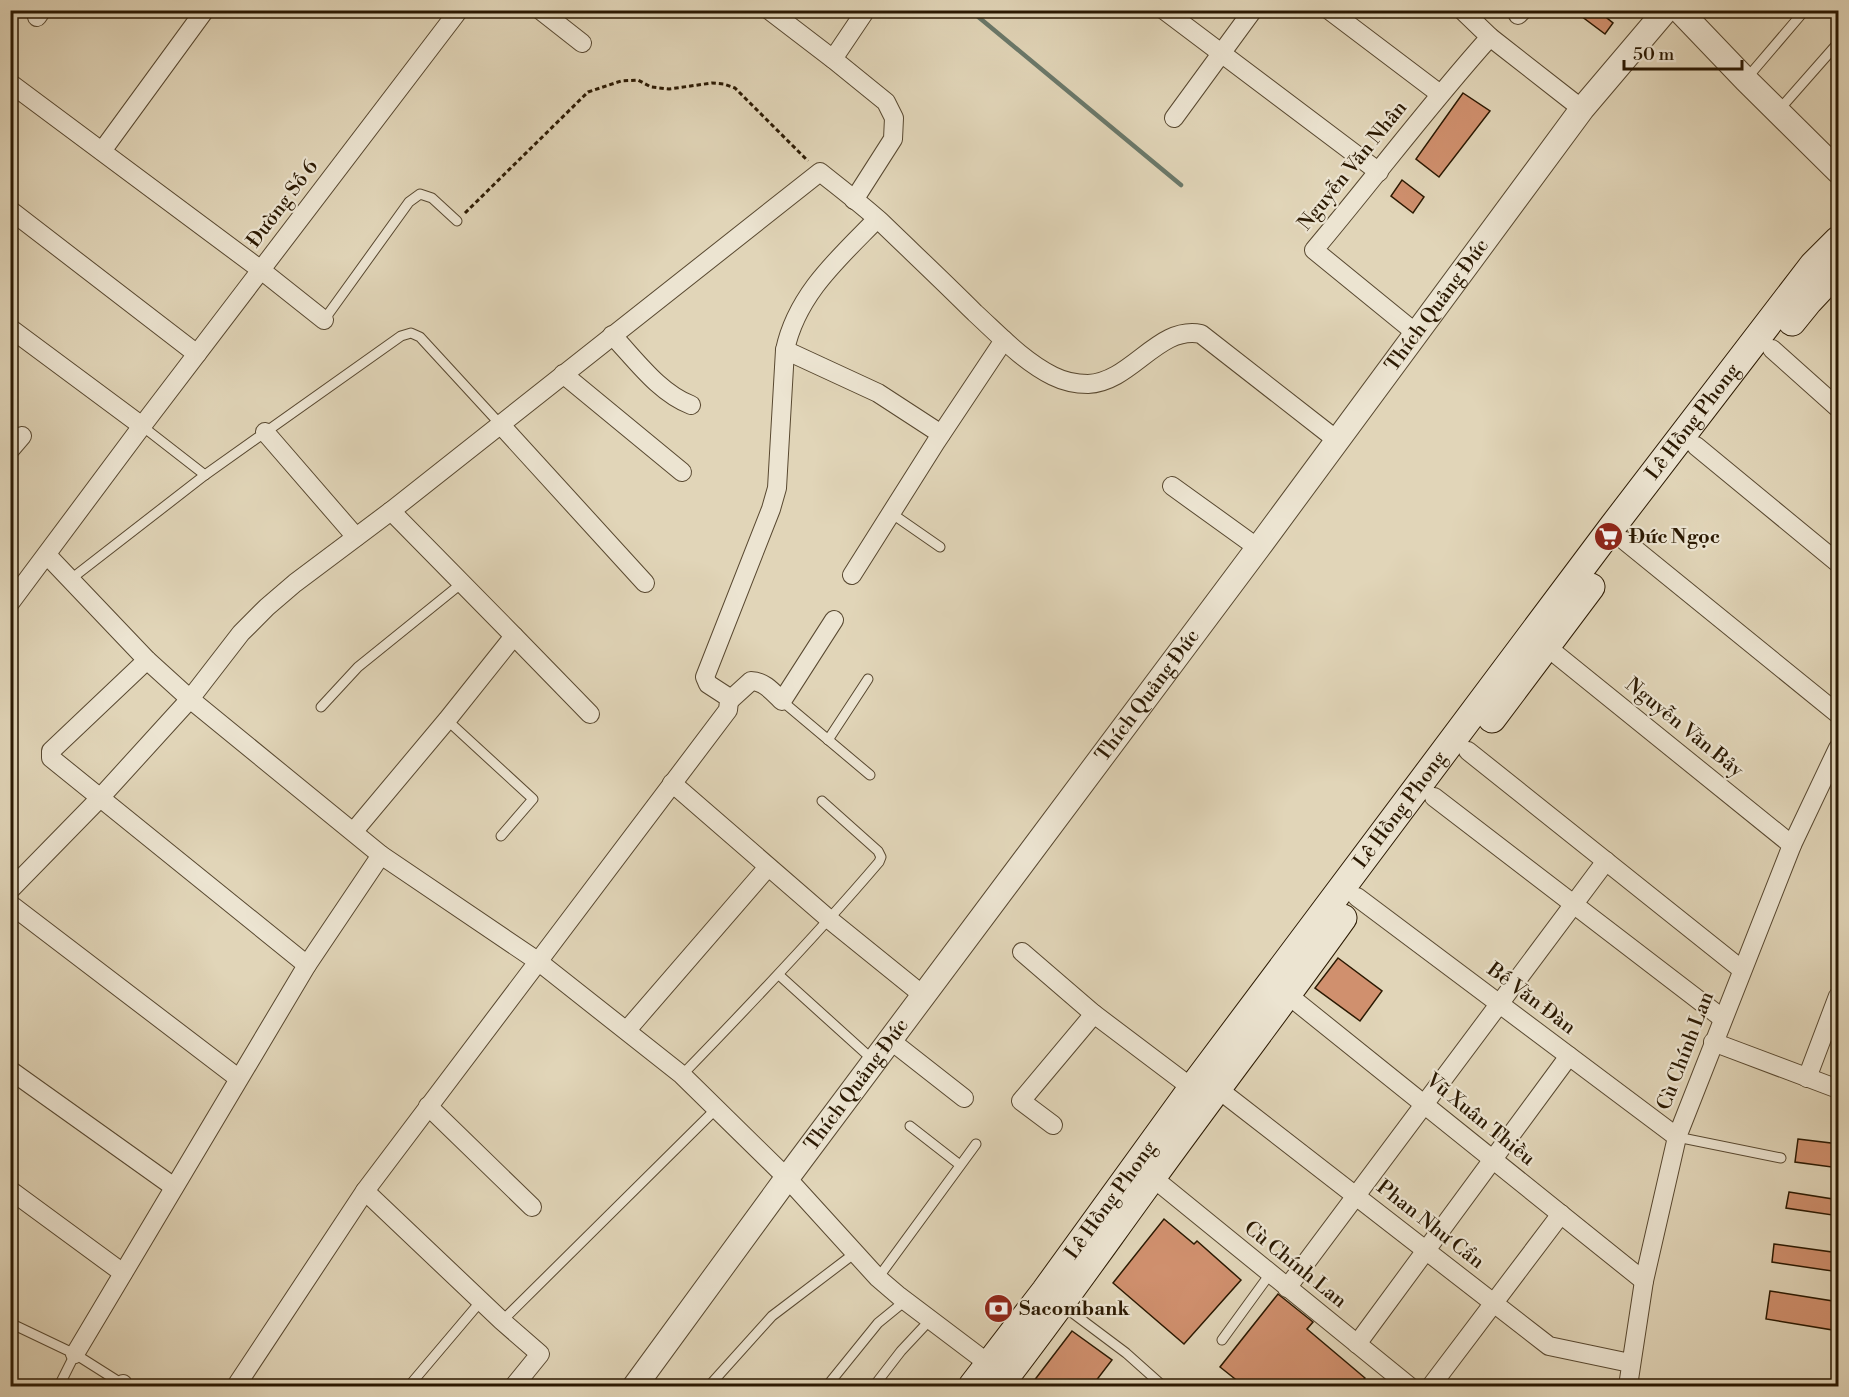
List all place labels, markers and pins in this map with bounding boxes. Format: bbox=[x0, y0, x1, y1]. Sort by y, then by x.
supermarket icon: Đức Ngọc bbox=[1592, 521, 1624, 553]
place label: Đức Ngọc bbox=[1628, 525, 1720, 550]
bank icon: Sacombank bbox=[982, 1293, 1014, 1325]
place label: Sacombank bbox=[1019, 1297, 1130, 1322]

